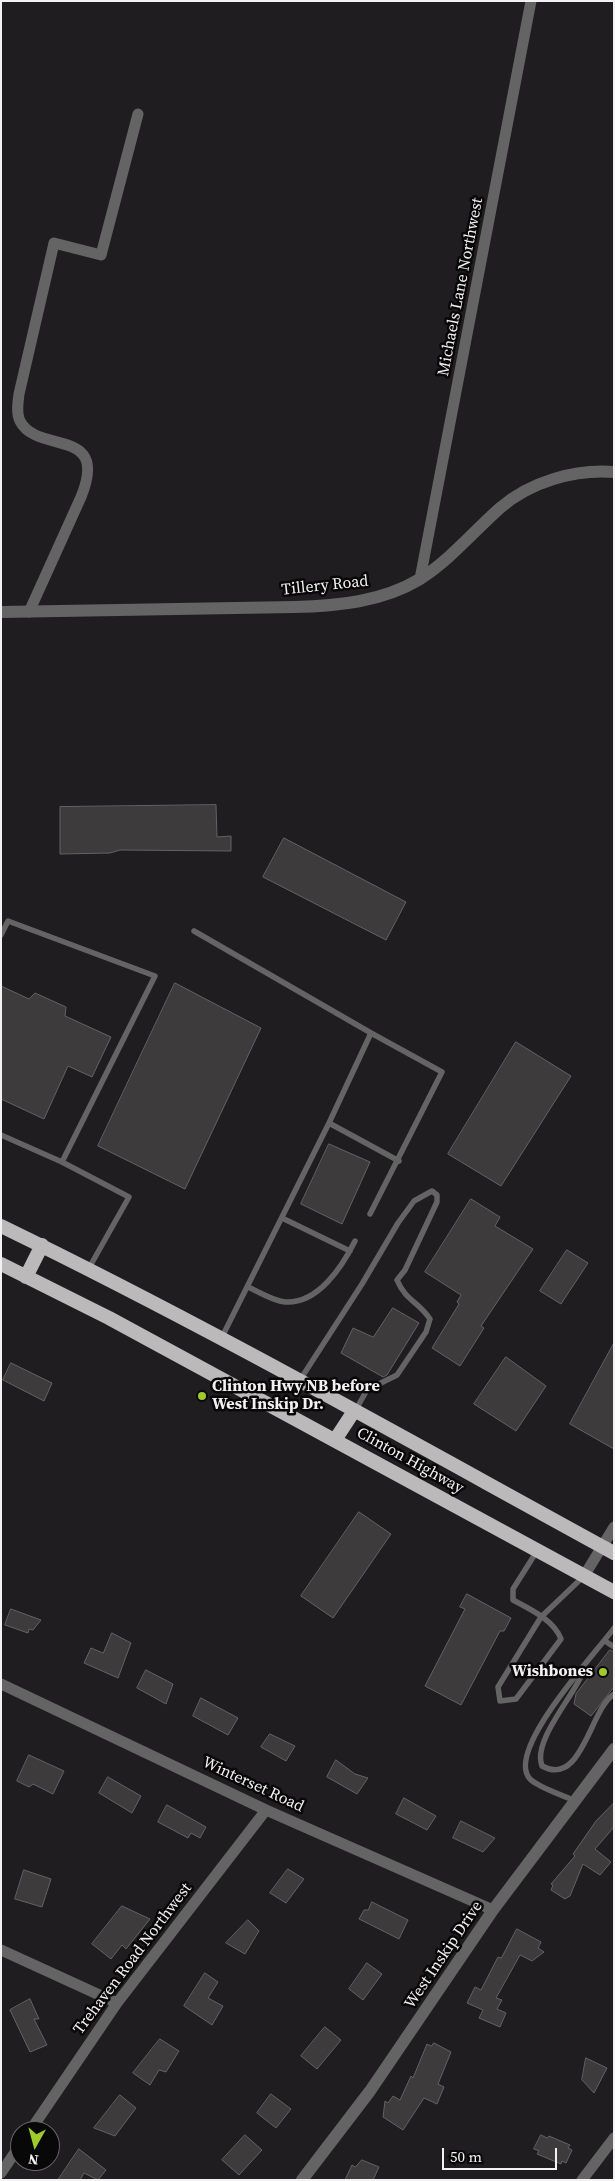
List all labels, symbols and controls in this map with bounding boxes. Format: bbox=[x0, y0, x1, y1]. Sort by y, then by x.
street label: Michaels Lane Northwest bbox=[434, 196, 488, 378]
street label: Tillery Road bbox=[281, 572, 369, 600]
place label: Clinton Hwy NB before West Inskip Dr. bbox=[212, 1377, 380, 1415]
marker: Clinton Hwy NB before West Inskip Dr. bbox=[196, 1390, 208, 1402]
street label: Clinton Highway bbox=[353, 1424, 467, 1498]
place label: Wishbones bbox=[512, 1662, 593, 1682]
marker: Wishbones bbox=[597, 1666, 609, 1678]
street label: Winterset Road bbox=[199, 1753, 307, 1817]
street label: Trehaven Road Northwest bbox=[70, 1880, 196, 2038]
street label: West Inskip Drive bbox=[401, 1898, 487, 2012]
north arrow bbox=[10, 2121, 60, 2171]
scale bar bbox=[445, 2138, 560, 2170]
text: 50 m bbox=[450, 2146, 482, 2167]
text: N bbox=[27, 2149, 40, 2170]

